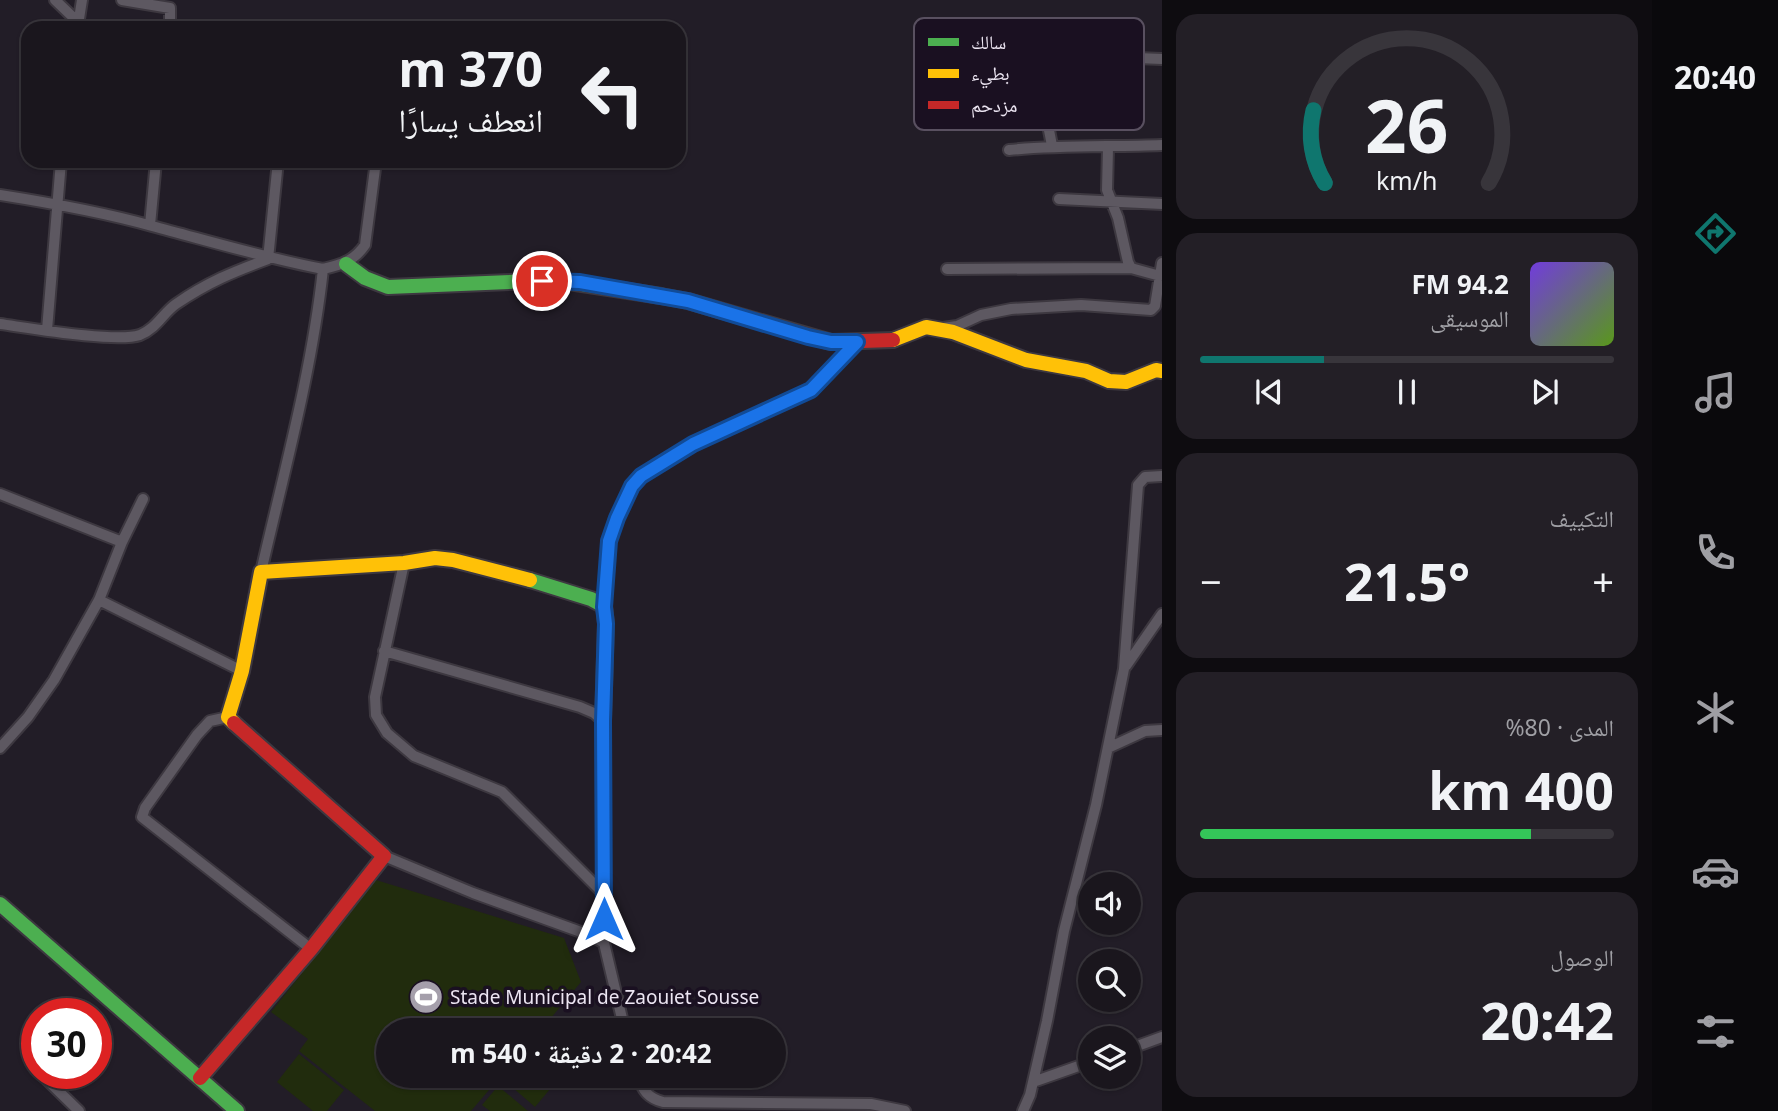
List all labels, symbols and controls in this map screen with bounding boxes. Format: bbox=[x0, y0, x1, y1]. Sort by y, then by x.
legend bbox=[914, 18, 1144, 130]
text: سالك bbox=[971, 29, 1006, 55]
text: 370 m bbox=[398, 35, 543, 101]
icon: left bbox=[567, 49, 658, 140]
text: 20:40 bbox=[1674, 55, 1756, 98]
text: بطيء bbox=[971, 60, 1010, 89]
text: 26 bbox=[1365, 75, 1449, 174]
text: مزدحم bbox=[971, 92, 1017, 118]
text: انعطف يسارًا bbox=[398, 98, 543, 141]
text: km/h bbox=[1376, 163, 1438, 197]
icon: directions bbox=[1691, 209, 1740, 258]
pin bbox=[512, 251, 572, 311]
icon: arrive bbox=[523, 262, 561, 300]
text: 94.2 FM bbox=[1412, 266, 1509, 302]
text: الموسيقى bbox=[1430, 302, 1509, 334]
icon: music bbox=[1691, 368, 1740, 417]
icon: previous bbox=[1250, 373, 1288, 411]
icon: pause bbox=[1388, 373, 1426, 411]
icon: next bbox=[1526, 373, 1564, 411]
text: التكييف bbox=[1549, 502, 1614, 534]
icon: phone bbox=[1691, 528, 1740, 577]
text: 21.5° bbox=[1344, 545, 1470, 616]
text: − bbox=[1200, 555, 1222, 607]
text: + bbox=[1592, 555, 1614, 607]
icon: climate bbox=[1691, 688, 1740, 737]
text: المدى · 80% bbox=[1505, 711, 1614, 743]
text: 400 km bbox=[1428, 754, 1614, 825]
icon: car bbox=[1691, 847, 1740, 896]
map controls bbox=[1078, 872, 1141, 1089]
button: sound bbox=[1078, 872, 1141, 935]
position arrow bbox=[567, 882, 641, 956]
text: الوصول bbox=[1550, 941, 1614, 973]
button: search bbox=[1078, 949, 1141, 1012]
sports icon: Stade Municipal de Zaouiet Sousse bbox=[407, 978, 445, 1016]
place label: Stade Municipal de Zaouiet Sousse bbox=[450, 984, 759, 1010]
text: 20:42 bbox=[1480, 984, 1614, 1055]
speed limit sign: 30 bbox=[21, 998, 112, 1089]
icon: filters bbox=[1691, 1007, 1740, 1056]
button: layers bbox=[1078, 1026, 1141, 1089]
text: 20:42 · 2 دقيقة · 540 m bbox=[450, 1035, 712, 1071]

